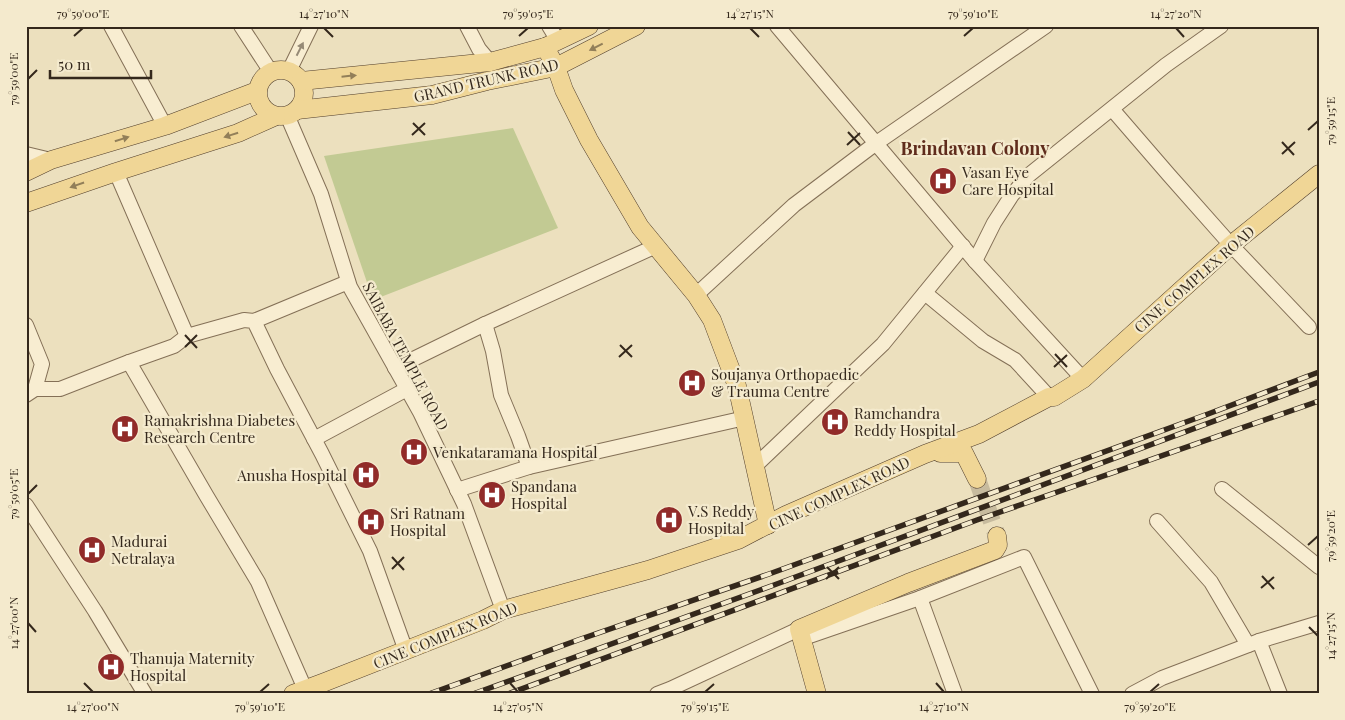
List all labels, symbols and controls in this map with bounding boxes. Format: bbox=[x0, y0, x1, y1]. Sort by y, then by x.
text: 79°59'00"E bbox=[57, 5, 109, 21]
text: 14°27'10"N bbox=[299, 5, 350, 21]
text: 79°59'05"E bbox=[503, 5, 553, 21]
text: 14°27'15"N bbox=[726, 5, 775, 21]
text: 79°59'10"E bbox=[948, 5, 998, 21]
text: 14°27'20"N bbox=[1150, 5, 1202, 21]
one-way arrow bbox=[296, 41, 304, 56]
one-way arrow bbox=[589, 43, 603, 51]
scale bar bbox=[50, 48, 151, 80]
text: 79°59'00"E bbox=[5, 53, 21, 105]
text: 50 m bbox=[58, 54, 91, 74]
street label: GRAND TRUNK ROAD bbox=[412, 54, 561, 106]
one-way arrow bbox=[342, 72, 358, 80]
text: 79°59'15"E bbox=[1322, 97, 1338, 145]
one-way arrow bbox=[224, 132, 239, 139]
one-way arrow bbox=[115, 135, 130, 143]
district label: Brindavan Colony bbox=[900, 136, 1050, 160]
place label: Vasan Eye Care Hospital bbox=[961, 162, 1054, 199]
hospital icon: Vasan Eye Care Hospital bbox=[928, 166, 958, 196]
one-way arrow bbox=[69, 181, 84, 189]
street label: CINE COMPLEX ROAD bbox=[1129, 221, 1259, 337]
street label: SAIBABA TEMPLE ROAD bbox=[358, 278, 454, 434]
place label: Soujanya Orthopaedic & Trauma Centre bbox=[711, 364, 859, 401]
hospital icon: Soujanya Orthopaedic & Trauma Centre bbox=[677, 368, 707, 398]
place label: Ramchandra Reddy Hospital bbox=[854, 403, 956, 440]
hospital icon: Ramchandra Reddy Hospital bbox=[820, 407, 850, 437]
place label: Ramakrishna Diabetes Research Centre bbox=[144, 410, 295, 447]
hospital icon: Ramakrishna Diabetes Research Centre bbox=[110, 414, 140, 444]
hospital icon: Venkataramana Hospital bbox=[399, 437, 429, 467]
place label: Venkataramana Hospital bbox=[432, 442, 598, 462]
street label: CINE COMPLEX ROAD bbox=[765, 451, 913, 535]
hospital icon: Anusha Hospital bbox=[351, 460, 381, 490]
place label: Anusha Hospital bbox=[236, 465, 347, 485]
text: 79°59'05"E bbox=[5, 469, 21, 519]
place label: Spandana Hospital bbox=[511, 476, 577, 513]
hospital icon: Spandana Hospital bbox=[477, 480, 507, 510]
place label: V.S Reddy Hospital bbox=[687, 501, 755, 538]
place label: Sri Ratnam Hospital bbox=[390, 503, 466, 540]
hospital icon: V.S Reddy Hospital bbox=[654, 505, 684, 535]
hospital icon: Sri Ratnam Hospital bbox=[356, 507, 386, 537]
text: 79°59'20"E bbox=[1322, 510, 1338, 562]
place label: Madurai Netralaya bbox=[111, 531, 176, 568]
hospital icon: Madurai Netralaya bbox=[77, 535, 107, 565]
text: 14°27'00"N bbox=[5, 596, 21, 649]
street label: CINE COMPLEX ROAD bbox=[370, 597, 520, 673]
text: 14°27'15"N bbox=[1322, 611, 1338, 660]
place label: Thanuja Maternity Hospital bbox=[130, 648, 255, 685]
hospital icon: Thanuja Maternity Hospital bbox=[96, 652, 126, 682]
text: 14°27'00"N bbox=[67, 698, 120, 714]
text: 79°59'10"E bbox=[235, 698, 285, 714]
text: 14°27'05"N bbox=[493, 698, 544, 714]
text: 79°59'15"E bbox=[681, 698, 729, 714]
text: 14°27'10"N bbox=[919, 698, 970, 714]
text: 79°59'20"E bbox=[1124, 698, 1176, 714]

